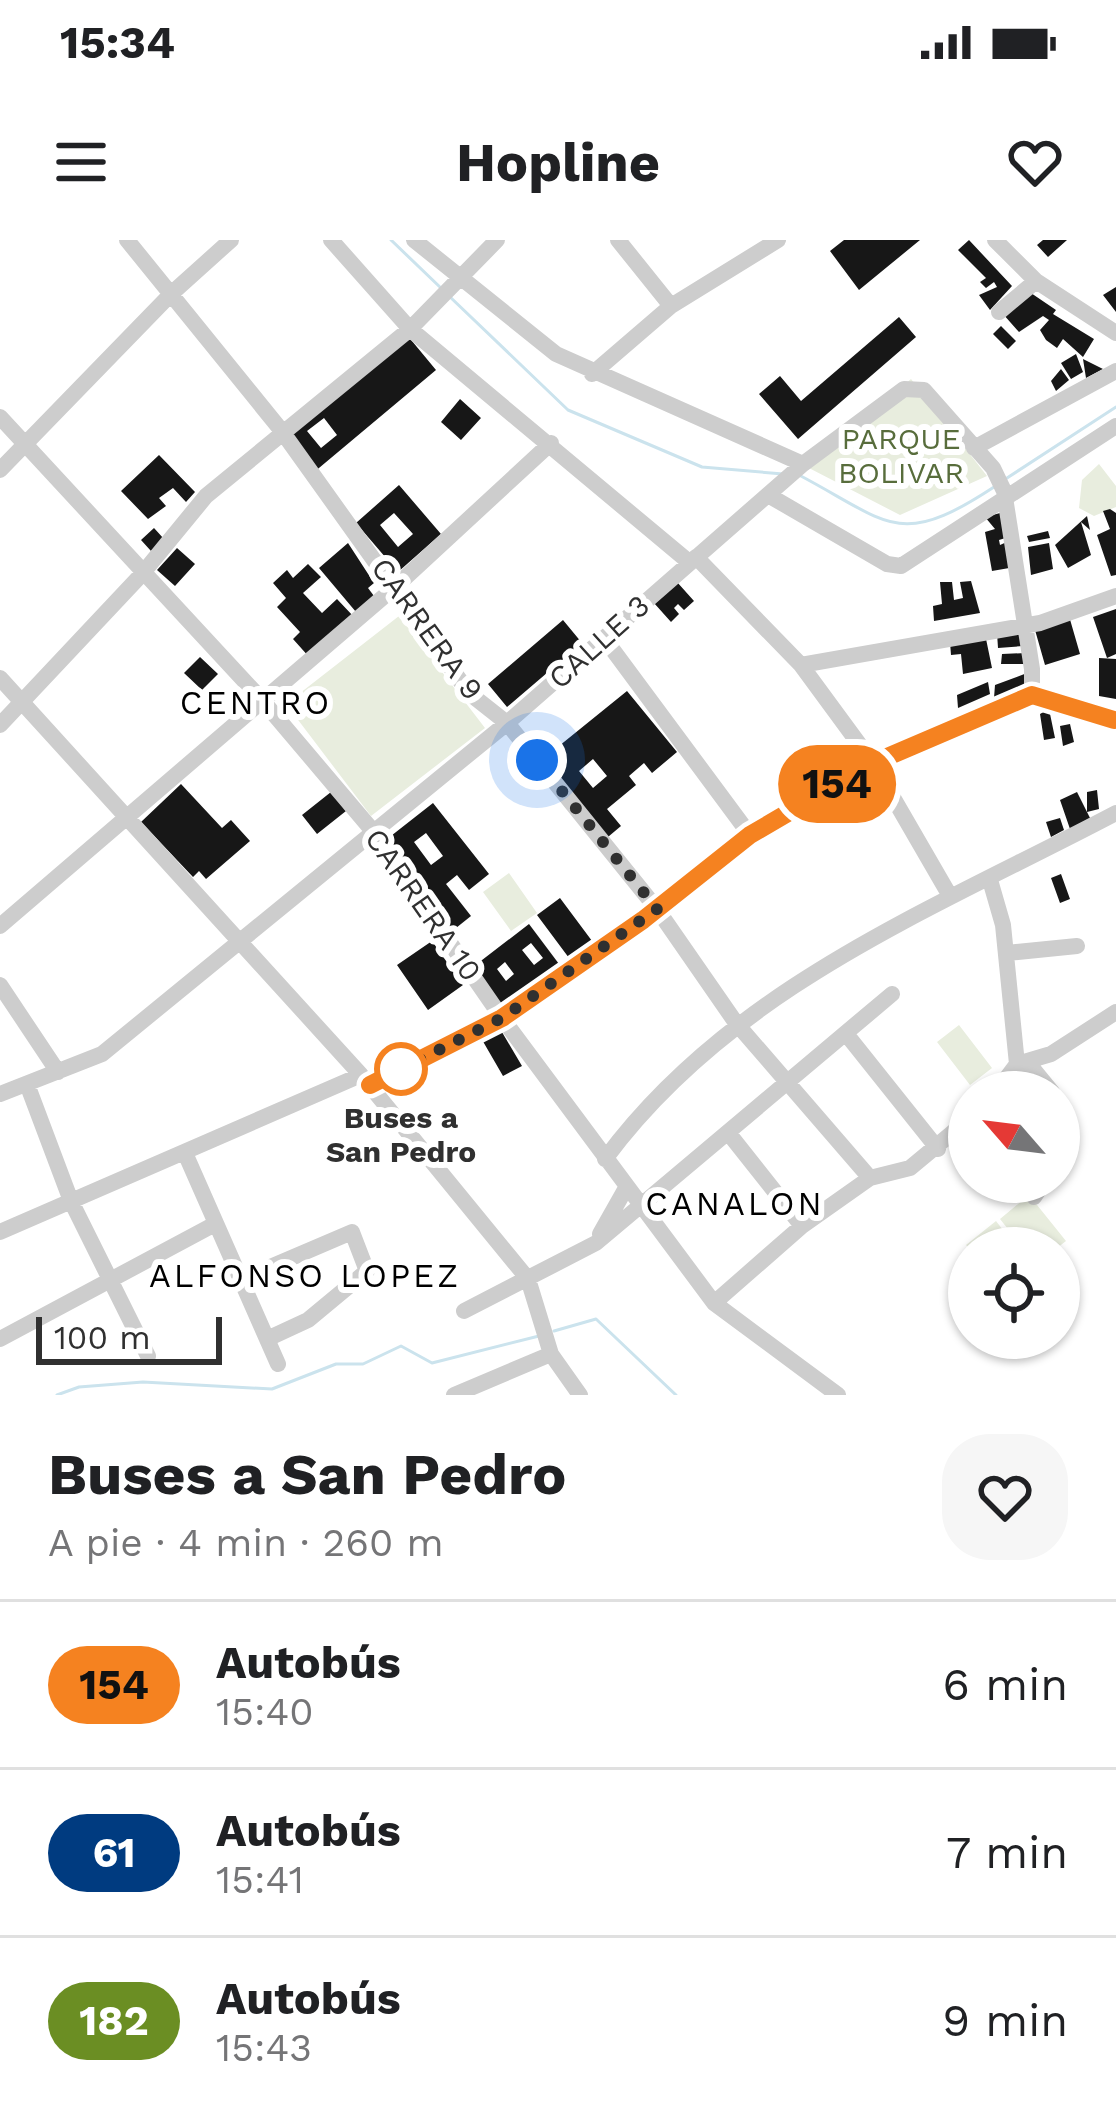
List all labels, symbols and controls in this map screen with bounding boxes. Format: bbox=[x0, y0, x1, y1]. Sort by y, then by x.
text: 15:34 bbox=[60, 16, 175, 69]
icon: menu bbox=[48, 129, 114, 195]
icon: heart bbox=[1002, 129, 1068, 195]
text: Hopline bbox=[456, 131, 660, 194]
park label: PARQUE BOLIVAR bbox=[838, 421, 964, 490]
street label: CARRERA 9 bbox=[364, 551, 491, 706]
street label: CALLE 3 bbox=[541, 587, 656, 696]
district label: CENTRO bbox=[180, 683, 332, 722]
your location bbox=[507, 730, 567, 790]
line badge: 154 bbox=[768, 745, 906, 823]
text: 154 bbox=[802, 759, 872, 808]
street label: CARRERA 10 bbox=[358, 822, 489, 988]
marker: Buses a San Pedro bbox=[376, 1044, 426, 1094]
north arrow bbox=[948, 1071, 1080, 1203]
map controls bbox=[948, 1071, 1080, 1359]
place label: Buses a San Pedro bbox=[326, 1100, 476, 1169]
district label: CANALON bbox=[645, 1184, 825, 1223]
button: locate bbox=[948, 1227, 1080, 1359]
district label: ALFONSO LOPEZ bbox=[149, 1256, 461, 1295]
scale bar bbox=[36, 1311, 222, 1364]
text: 100 m bbox=[54, 1318, 151, 1357]
button: heart bbox=[942, 1434, 1068, 1560]
text: Buses a San Pedro bbox=[48, 1441, 566, 1508]
text: A pie · 4 min · 260 m bbox=[48, 1520, 444, 1565]
text: Autobús bbox=[216, 1636, 401, 1689]
text: 6 min bbox=[943, 1658, 1068, 1711]
text: 154 bbox=[79, 1660, 149, 1709]
text: 15:40 bbox=[216, 1689, 314, 1734]
text: Autobús bbox=[216, 1804, 401, 1857]
text: 7 min bbox=[946, 1826, 1068, 1879]
text: 61 bbox=[92, 1828, 136, 1877]
text: 15:41 bbox=[216, 1857, 304, 1902]
text: Autobús bbox=[216, 1972, 401, 2025]
text: 9 min bbox=[942, 1994, 1068, 2047]
text: 182 bbox=[79, 1996, 149, 2045]
text: 15:43 bbox=[216, 2025, 312, 2070]

